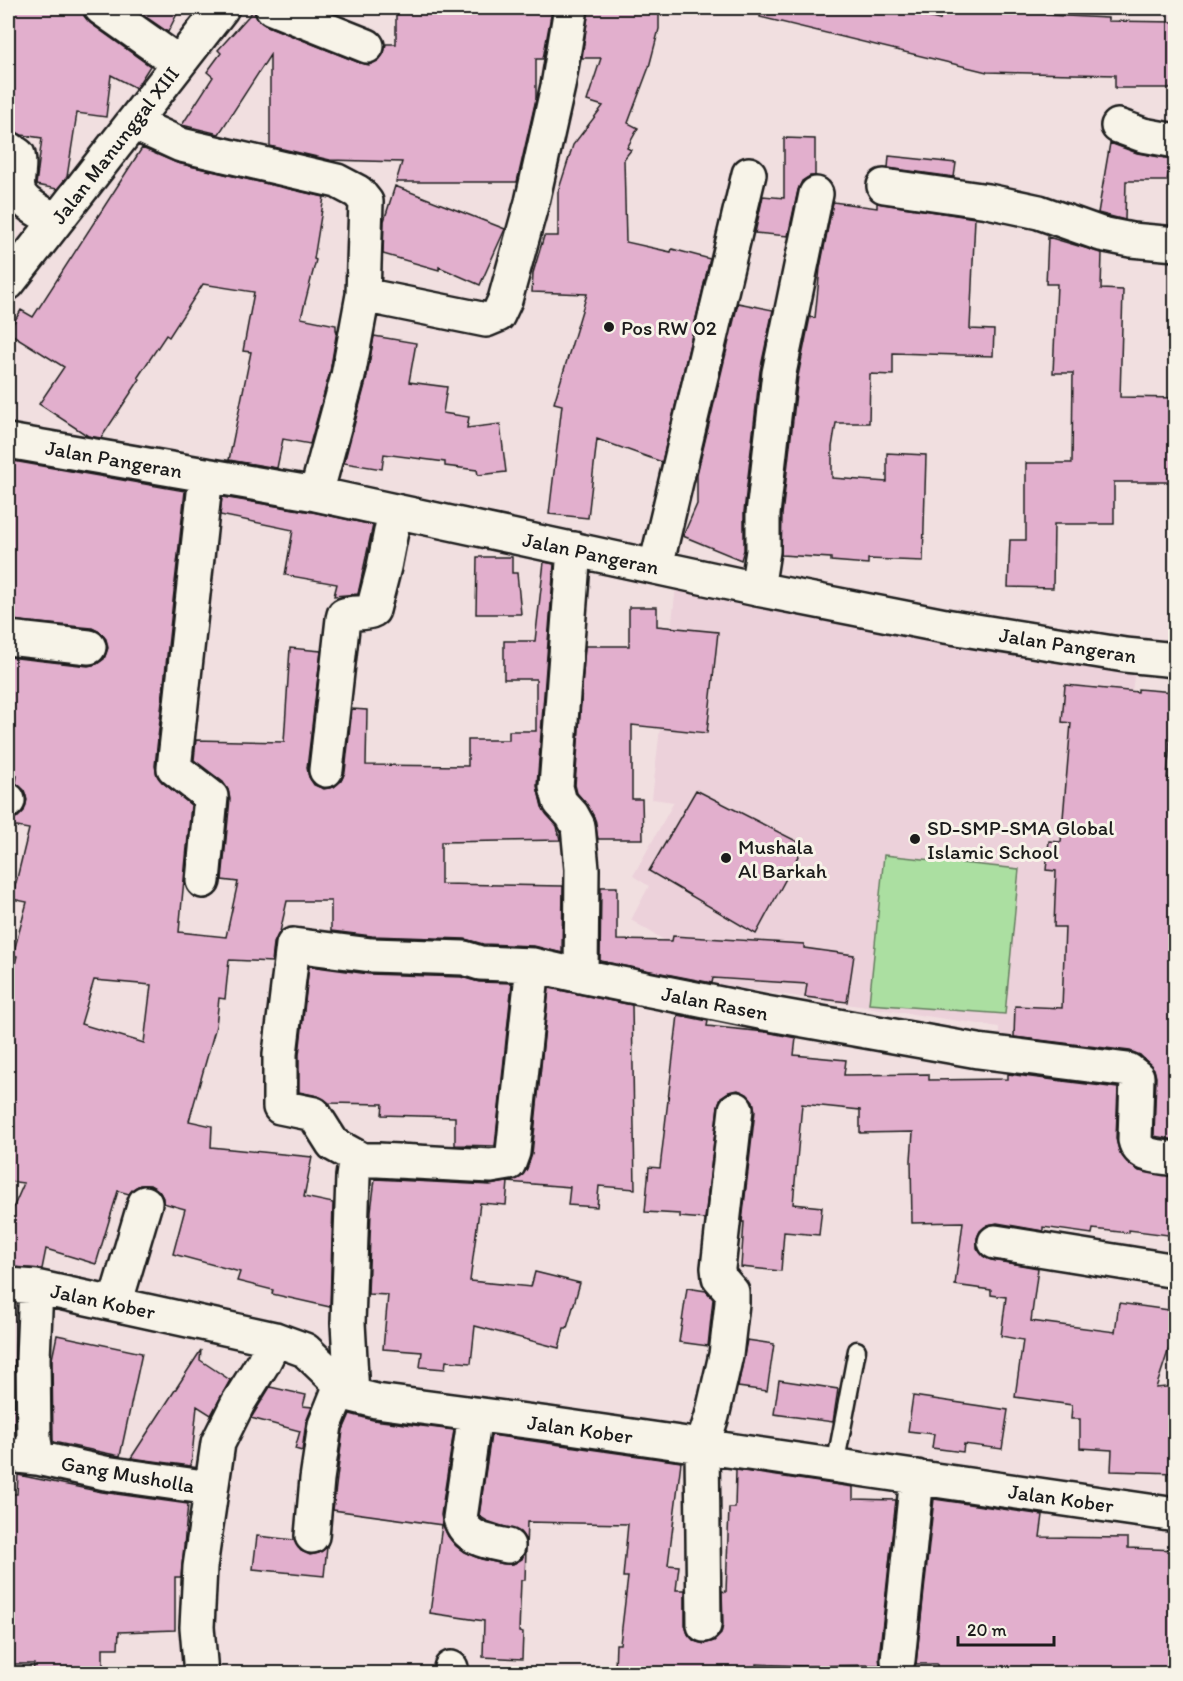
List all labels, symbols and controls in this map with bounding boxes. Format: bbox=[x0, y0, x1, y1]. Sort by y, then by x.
street label: Jalan Manunggal XIII bbox=[46, 61, 184, 229]
place label: Pos RW 02 bbox=[621, 315, 717, 340]
marker: Pos RW 02 bbox=[602, 320, 616, 334]
street label: Jalan Pangeran bbox=[44, 435, 185, 483]
street label: Jalan Pangeran bbox=[521, 526, 662, 580]
street label: Jalan Pangeran bbox=[998, 622, 1139, 668]
place label: SD-SMP-SMA Global Islamic School bbox=[927, 815, 1114, 864]
marker: SD-SMP-SMA Global Islamic School bbox=[908, 832, 922, 846]
place label: Mushala Al Barkah bbox=[738, 834, 828, 883]
marker: Mushala Al Barkah bbox=[719, 851, 733, 865]
street label: Jalan Rasen bbox=[660, 980, 771, 1026]
street label: Jalan Kober bbox=[49, 1278, 158, 1324]
street label: Jalan Kober bbox=[526, 1409, 635, 1449]
street label: Gang Musholla bbox=[59, 1450, 197, 1498]
street label: Jalan Kober bbox=[1007, 1478, 1116, 1518]
scale bar bbox=[958, 1609, 1054, 1647]
text: 20 m bbox=[967, 1619, 1007, 1641]

